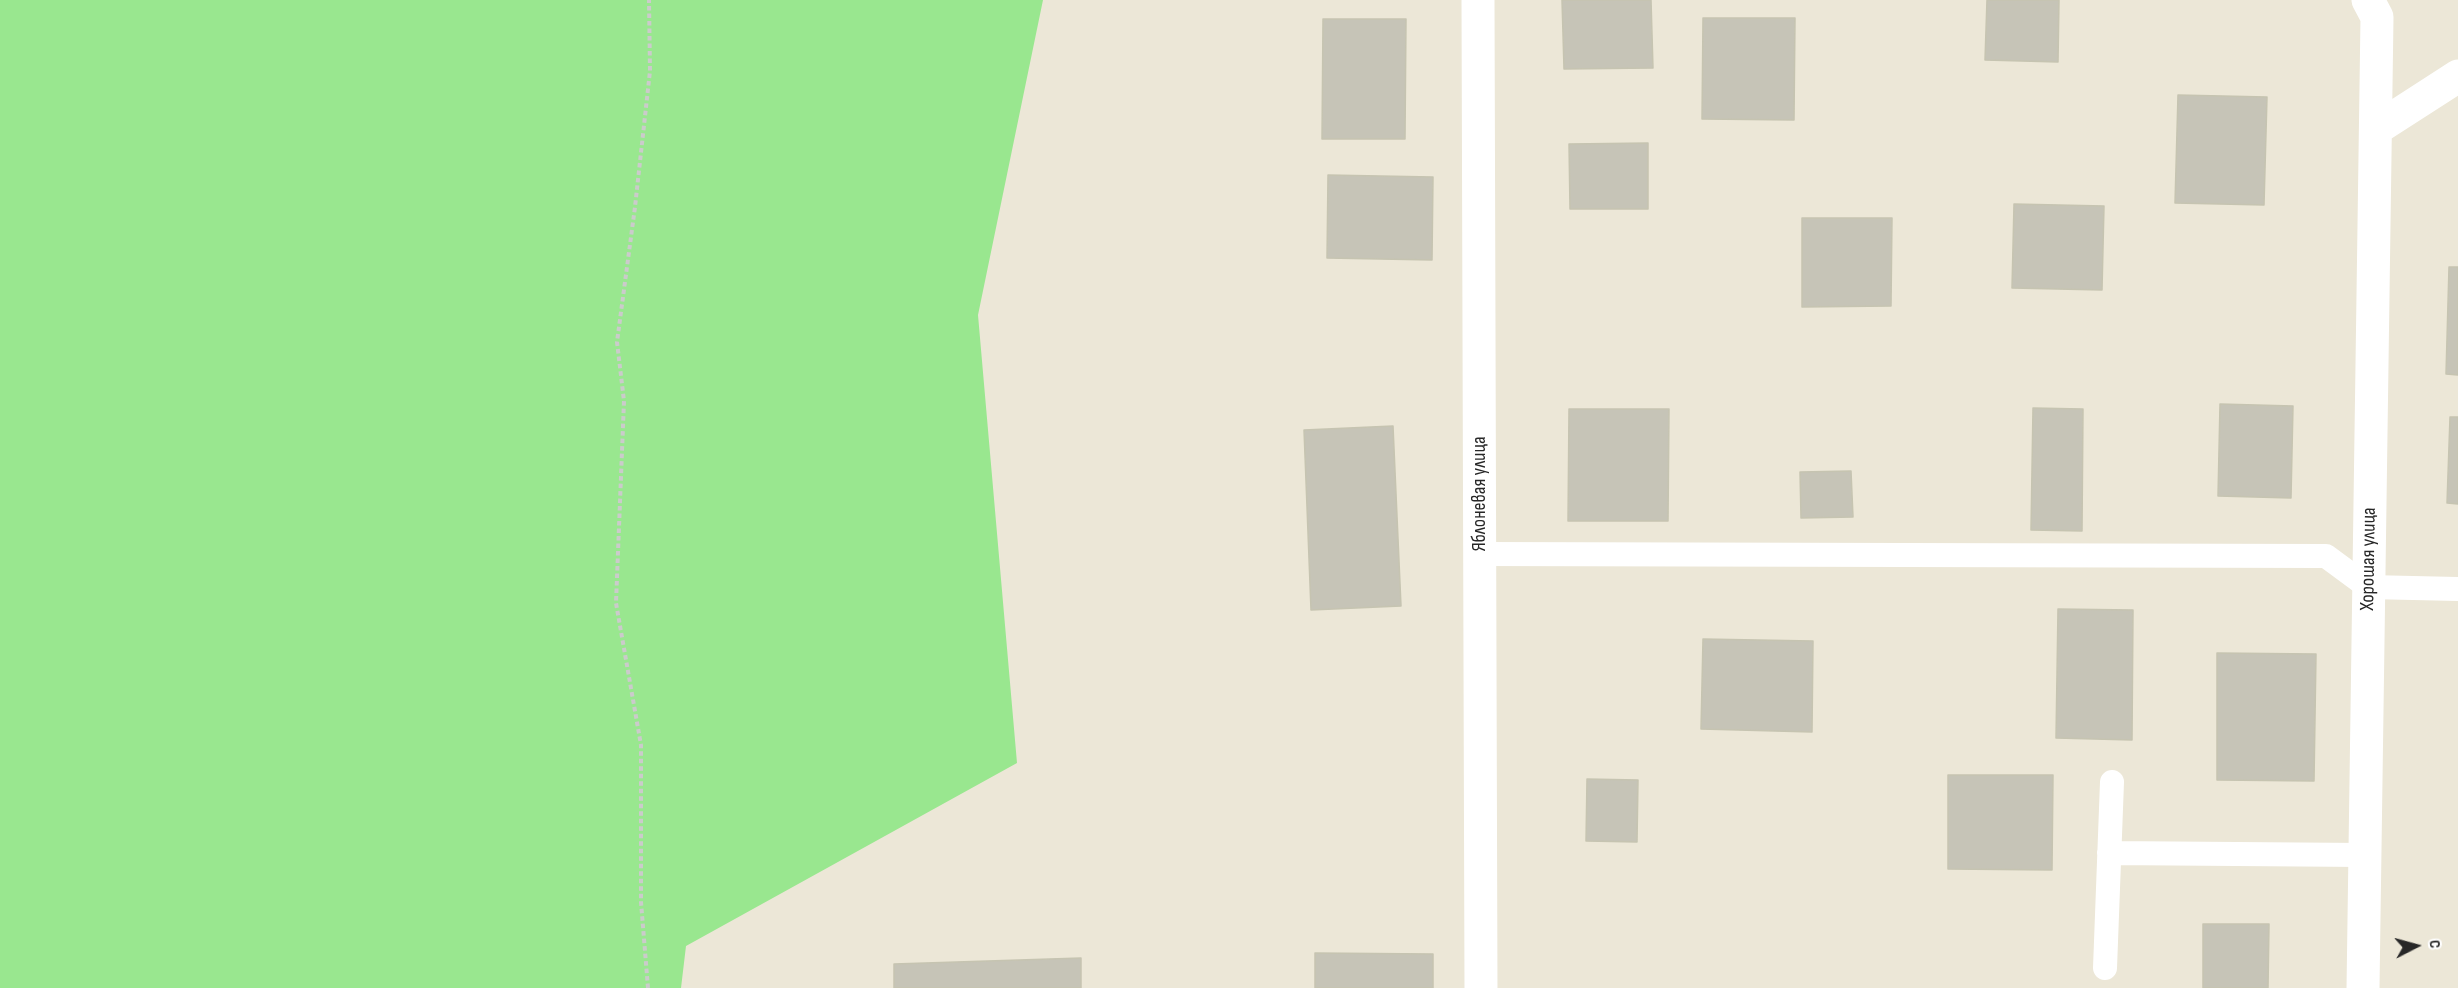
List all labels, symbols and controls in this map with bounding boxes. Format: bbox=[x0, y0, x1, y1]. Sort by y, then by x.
street label: Яблоневая улица bbox=[1468, 436, 1492, 552]
street label: Хорошая улица bbox=[2356, 507, 2382, 611]
north arrow bbox=[2386, 916, 2446, 976]
text: С bbox=[2425, 939, 2444, 949]

